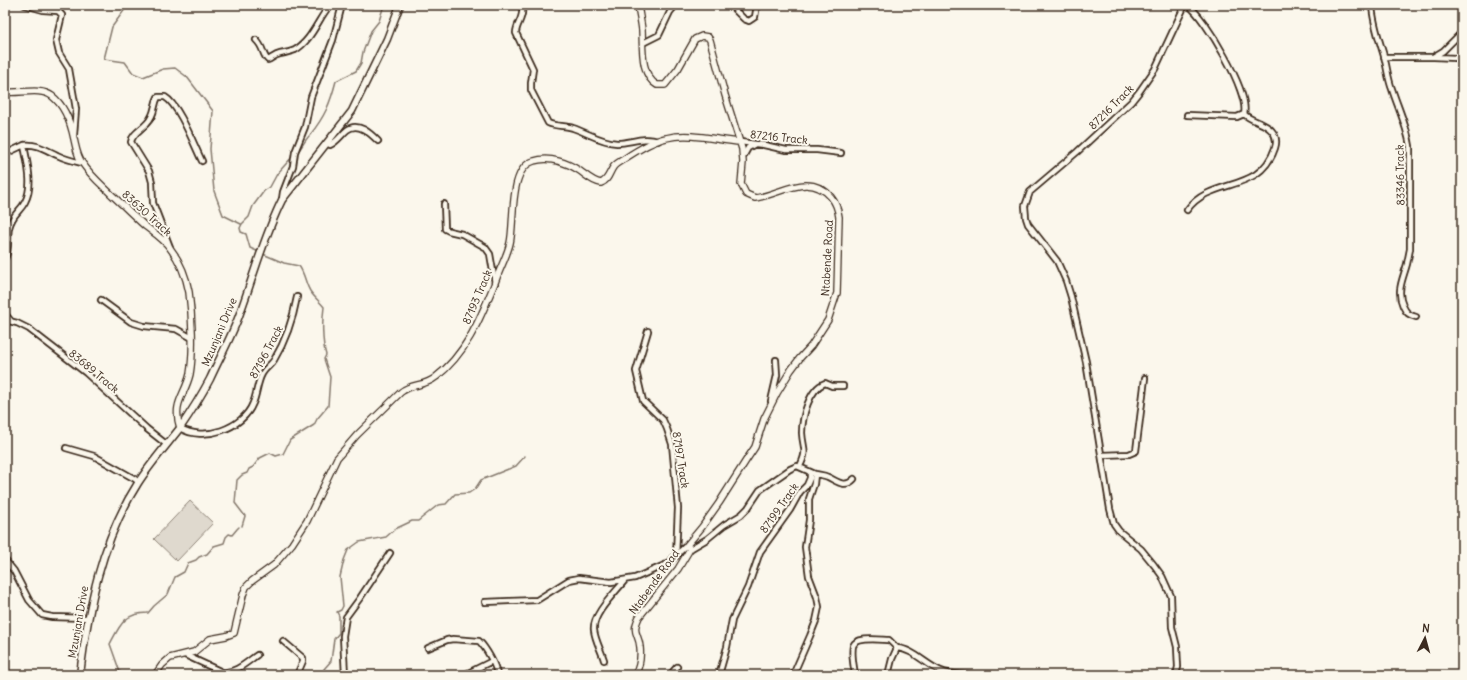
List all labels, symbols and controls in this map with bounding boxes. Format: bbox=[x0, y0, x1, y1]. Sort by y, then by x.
street label: 87216 Track bbox=[1086, 81, 1137, 132]
street label: 87216 Track bbox=[749, 127, 809, 147]
street label: 83346 Track bbox=[1392, 144, 1408, 206]
street label: 83630 Track bbox=[119, 187, 175, 239]
street label: Ntabende Road bbox=[818, 219, 836, 297]
street label: 87193 Track bbox=[459, 267, 495, 326]
street label: Mzunjani Drive bbox=[198, 296, 240, 368]
street label: 87196 Track bbox=[246, 323, 286, 381]
street label: 83689 Track bbox=[66, 346, 122, 396]
street label: 87197 Track bbox=[670, 431, 692, 490]
street label: 87199 Track bbox=[757, 480, 802, 536]
street label: Ntabende Road bbox=[626, 546, 683, 617]
street label: Mzunjani Drive bbox=[65, 585, 91, 659]
north arrow bbox=[1405, 618, 1445, 658]
text: N bbox=[1422, 621, 1431, 635]

